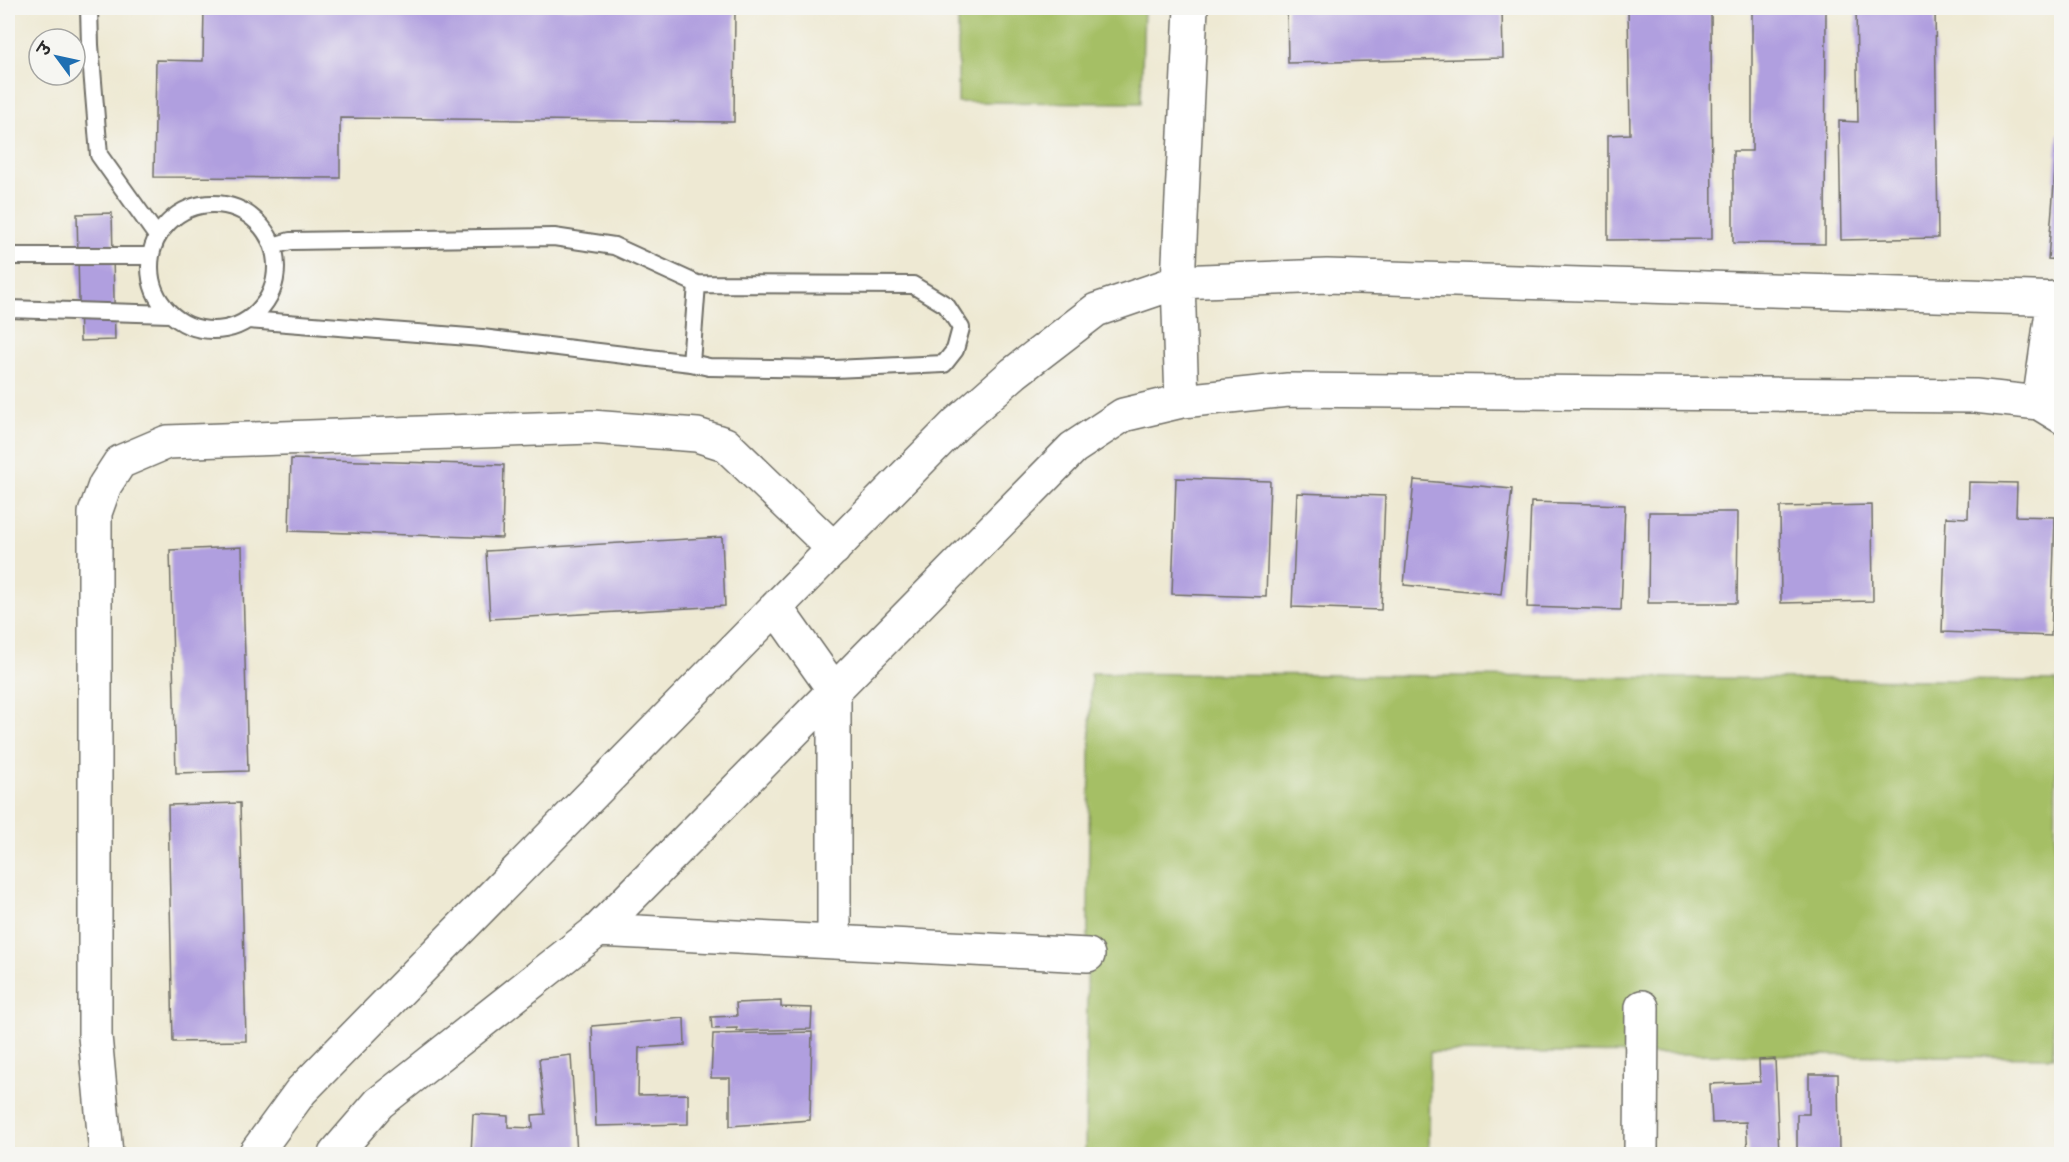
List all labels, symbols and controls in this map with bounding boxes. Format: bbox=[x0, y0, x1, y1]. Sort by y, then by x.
north arrow bbox=[27, 27, 87, 87]
text: उ bbox=[32, 38, 57, 61]

